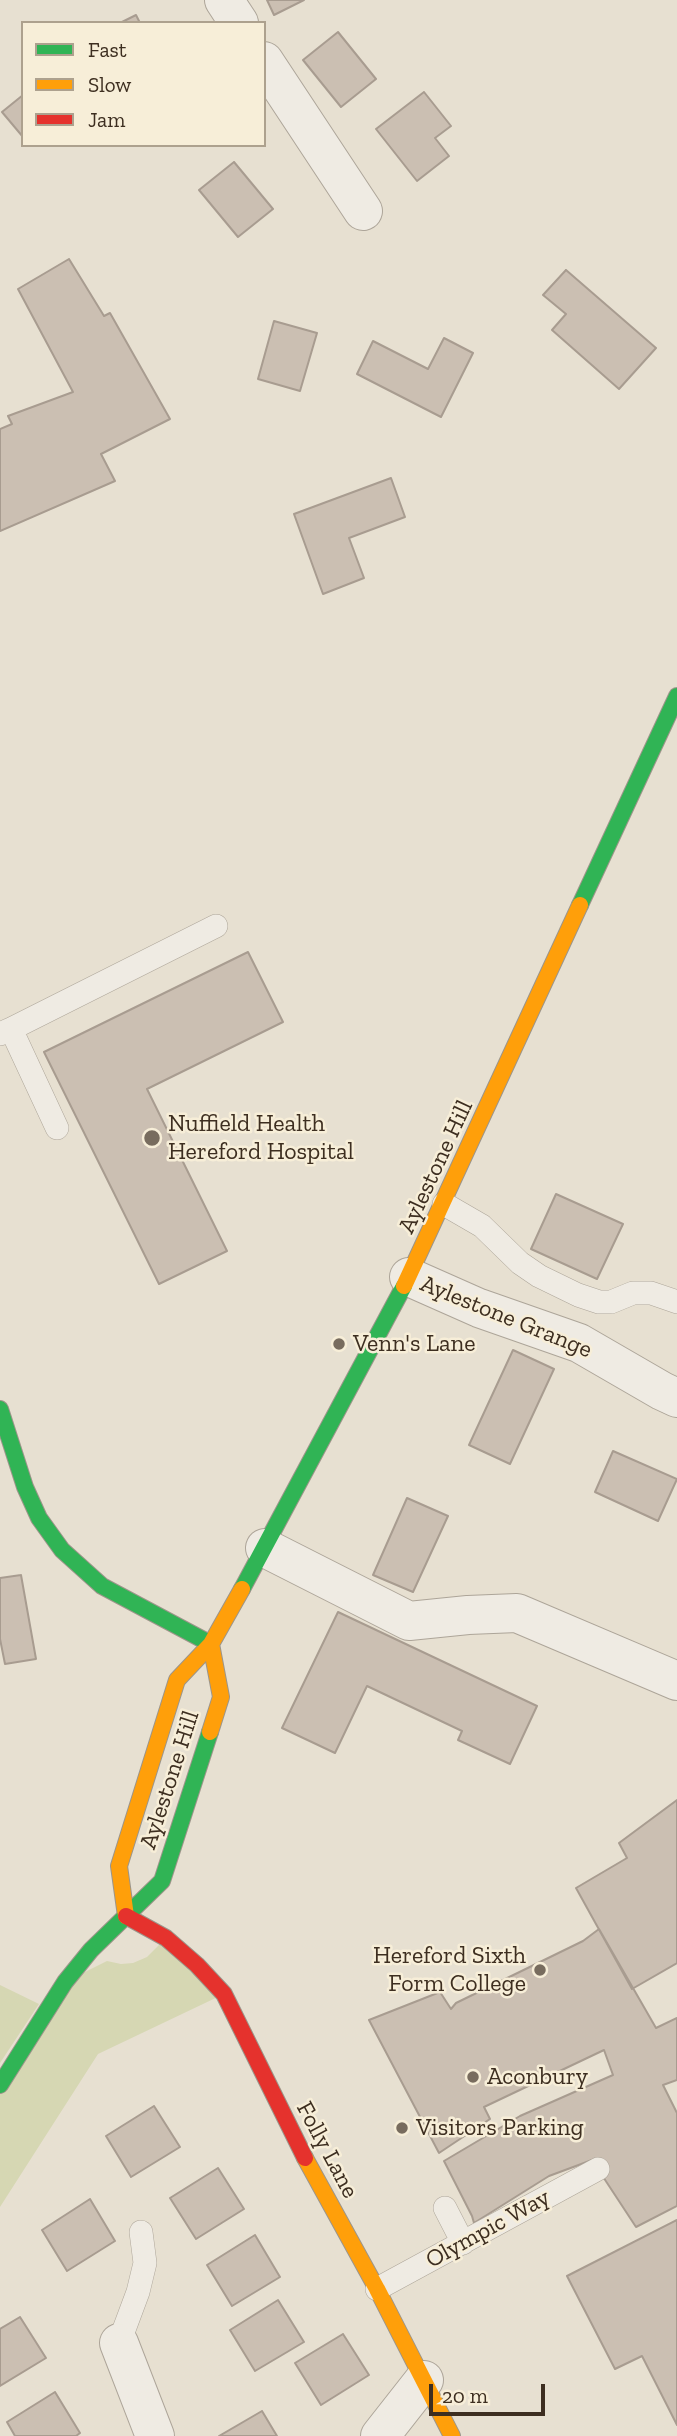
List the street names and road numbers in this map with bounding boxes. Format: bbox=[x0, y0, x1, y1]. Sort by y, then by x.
street label: Aylestone Hill bbox=[393, 1096, 479, 1238]
street label: Aylestone Grange bbox=[416, 1269, 596, 1365]
street label: Aylestone Hill bbox=[134, 1707, 206, 1853]
street label: Folly Lane bbox=[290, 2097, 364, 2203]
street label: Olympic Way bbox=[421, 2183, 555, 2275]

